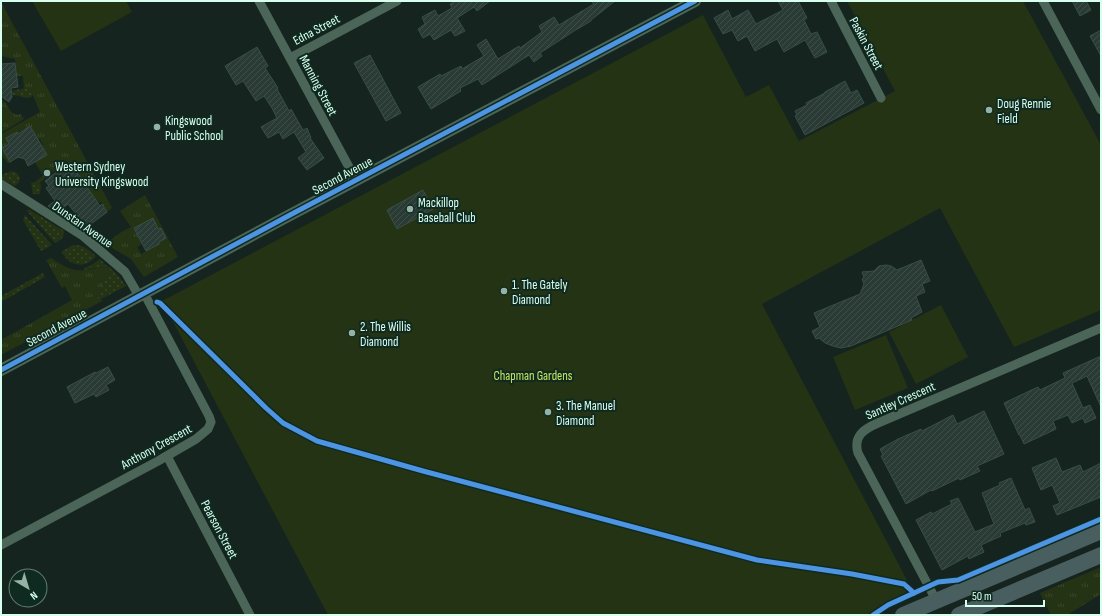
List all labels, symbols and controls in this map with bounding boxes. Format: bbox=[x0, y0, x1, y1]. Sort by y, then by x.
street label: Edna Street bbox=[290, 11, 343, 49]
street label: Paskin Street bbox=[846, 14, 887, 73]
street label: Manning Street bbox=[295, 52, 341, 119]
place label: Doug Rennie Field bbox=[997, 96, 1051, 127]
marker: Doug Rennie Field bbox=[984, 105, 994, 115]
place label: Kingswood Public School bbox=[165, 113, 223, 144]
marker: Kingswood Public School bbox=[152, 122, 162, 132]
street label: Second Avenue bbox=[310, 153, 375, 198]
place label: Western Sydney University Kingswood bbox=[55, 159, 148, 190]
marker: Western Sydney University Kingswood bbox=[42, 168, 52, 178]
place label: Mackillop Baseball Club bbox=[418, 195, 476, 226]
street label: Dunstan Avenue bbox=[49, 198, 116, 252]
marker: Mackillop Baseball Club bbox=[405, 204, 415, 214]
place label: 1. The Gately Diamond bbox=[512, 277, 567, 308]
marker: 1. The Gately Diamond bbox=[499, 286, 509, 296]
street label: Second Avenue bbox=[24, 305, 89, 350]
place label: 2. The Willis Diamond bbox=[360, 319, 411, 350]
marker: 2. The Willis Diamond bbox=[347, 328, 357, 338]
park label: Chapman Gardens bbox=[493, 368, 573, 384]
street label: Santley Crescent bbox=[863, 378, 938, 423]
place label: 3. The Manuel Diamond bbox=[556, 398, 615, 429]
marker: 3. The Manuel Diamond bbox=[543, 407, 553, 417]
street label: Anthony Crescent bbox=[117, 421, 195, 473]
street label: Pearson Street bbox=[197, 497, 241, 562]
north arrow bbox=[8, 568, 48, 608]
scale bar bbox=[966, 582, 1044, 608]
text: N bbox=[27, 589, 40, 602]
text: 50 m bbox=[972, 589, 992, 604]

